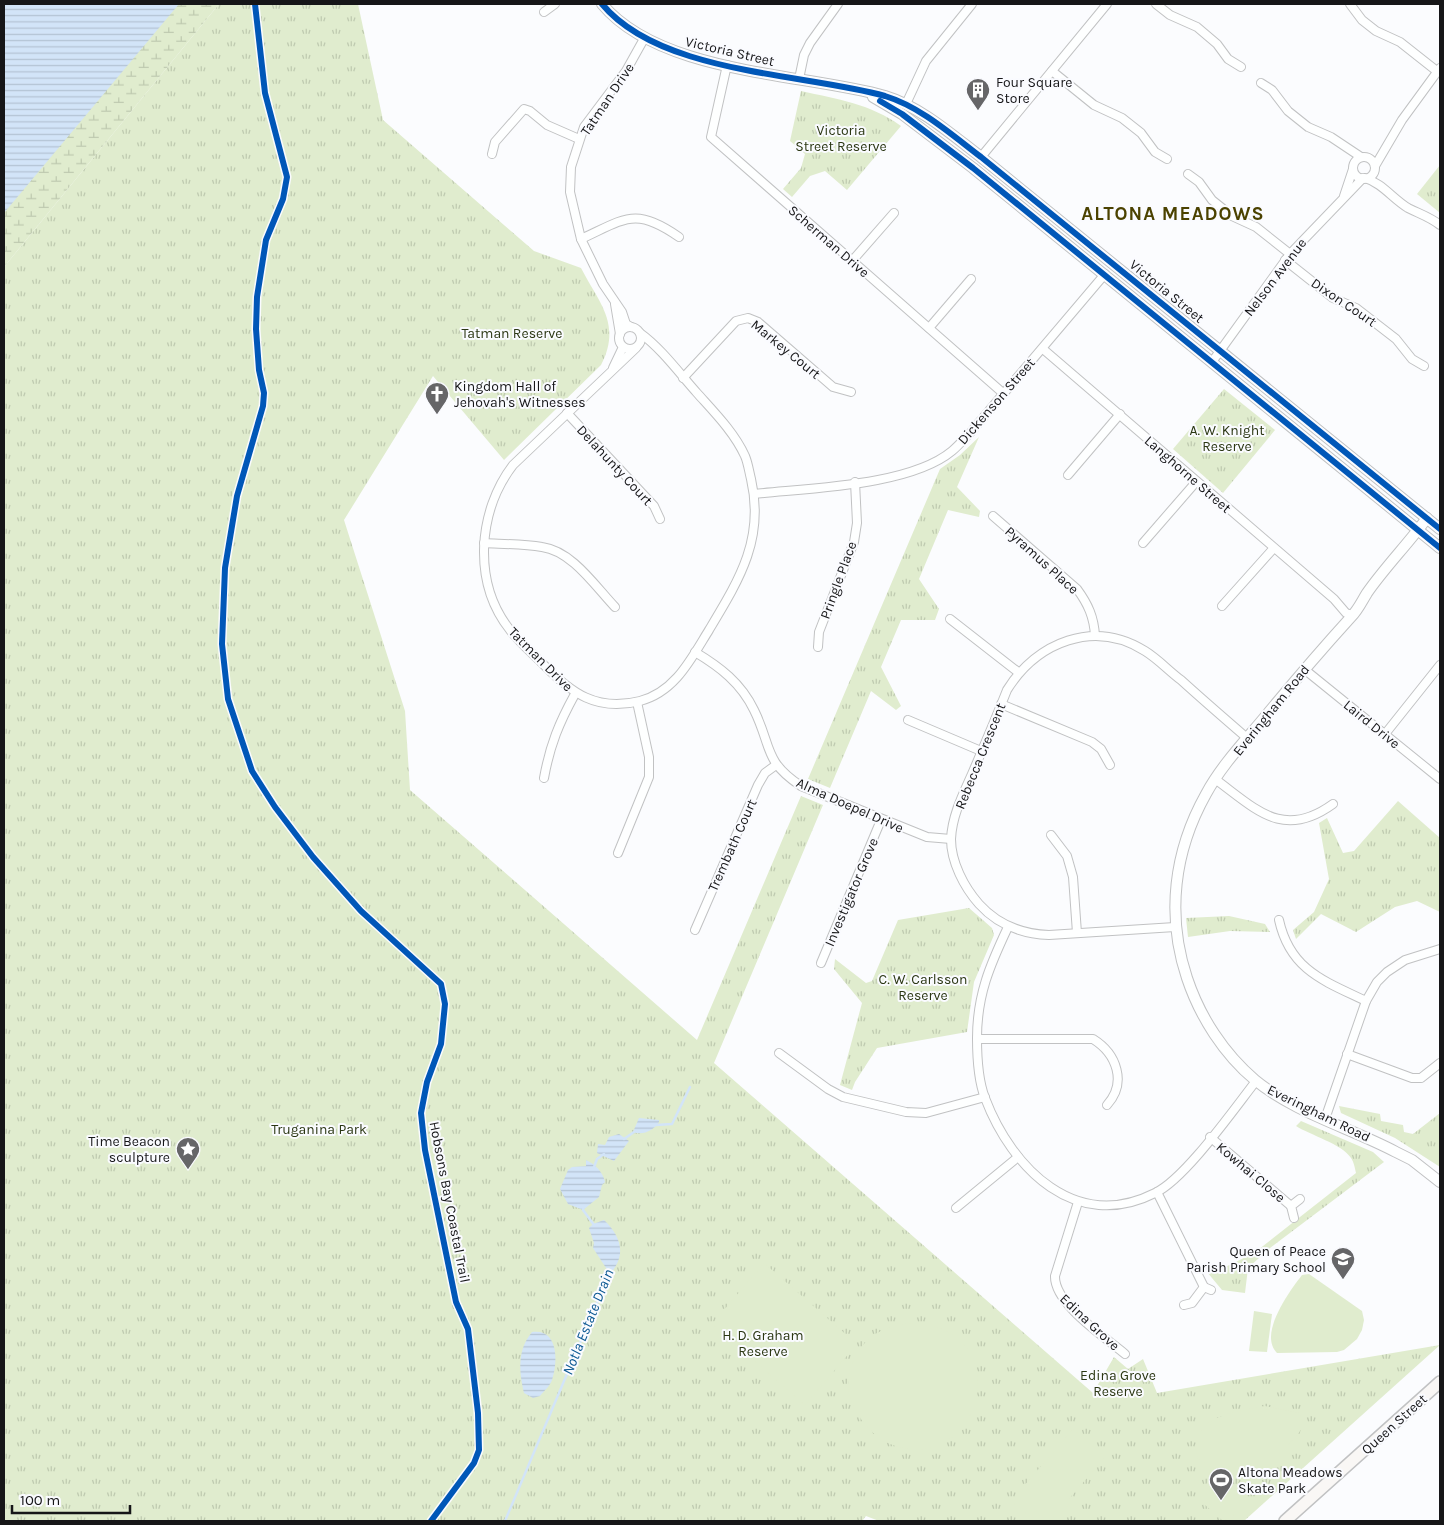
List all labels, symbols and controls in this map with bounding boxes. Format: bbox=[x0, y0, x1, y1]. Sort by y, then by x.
street label: Victoria Street bbox=[684, 33, 776, 70]
street label: Tatman Drive bbox=[577, 60, 638, 139]
place label: Four Square Store bbox=[996, 74, 1073, 107]
building icon: Four Square Store bbox=[965, 77, 991, 111]
park label: Victoria Street Reserve bbox=[795, 122, 887, 155]
street label: Scherman Drive bbox=[785, 202, 873, 281]
district label: ALTONA MEADOWS bbox=[1081, 203, 1265, 225]
street label: Nelson Avenue bbox=[1240, 235, 1310, 320]
street label: Victoria Street bbox=[1126, 256, 1207, 327]
street label: Dixon Court bbox=[1308, 274, 1380, 330]
street label: Markey Court bbox=[747, 316, 824, 383]
park label: Tatman Reserve bbox=[462, 325, 562, 342]
street label: Dickenson Street bbox=[954, 354, 1039, 448]
place label: Kingdom Hall of Jehovah's Witnesses bbox=[454, 378, 586, 411]
church icon: Kingdom Hall of Jehovah's Witnesses bbox=[424, 381, 450, 415]
street label: Delahunty Court bbox=[573, 422, 656, 509]
park label: A. W. Knight Reserve bbox=[1190, 422, 1264, 455]
street label: Langhorne Street bbox=[1141, 432, 1234, 517]
street label: Pyramus Place bbox=[1001, 523, 1082, 598]
street label: Pringle Place bbox=[817, 539, 860, 621]
street label: Tatman Drive bbox=[505, 624, 576, 695]
street label: Everingham Road bbox=[1229, 661, 1313, 759]
street label: Laird Drive bbox=[1340, 696, 1403, 752]
street label: Rebecca Crescent bbox=[951, 701, 1010, 812]
street label: Alma Doepel Drive bbox=[794, 774, 906, 837]
street label: Trembath Court bbox=[704, 796, 760, 894]
street label: Investigator Grove bbox=[821, 835, 882, 949]
park label: C. W. Carlsson Reserve bbox=[879, 971, 967, 1004]
street label: Everingham Road bbox=[1265, 1081, 1373, 1146]
street label: Hobsons Bay Coastal Trail bbox=[426, 1120, 474, 1284]
park label: Truganina Park bbox=[271, 1121, 367, 1138]
place label: Time Beacon sculpture bbox=[88, 1133, 170, 1166]
place icon: Time Beacon sculpture bbox=[175, 1136, 201, 1170]
street label: Kowhai Close bbox=[1213, 1139, 1289, 1206]
place label: Queen of Peace Parish Primary School bbox=[1186, 1243, 1326, 1276]
school or university icon: Queen of Peace Parish Primary School bbox=[1330, 1246, 1356, 1280]
water label: Notla Estate Drain bbox=[559, 1266, 617, 1378]
street label: Edina Grove bbox=[1056, 1290, 1123, 1354]
park label: H. D. Graham Reserve bbox=[722, 1327, 804, 1360]
park label: Edina Grove Reserve bbox=[1080, 1367, 1156, 1400]
street label: Queen Street bbox=[1358, 1391, 1431, 1458]
place label: Altona Meadows Skate Park bbox=[1238, 1464, 1343, 1497]
sports icon: Altona Meadows Skate Park bbox=[1208, 1467, 1234, 1501]
scale bar bbox=[12, 1482, 130, 1514]
text: 100 m bbox=[20, 1491, 60, 1509]

